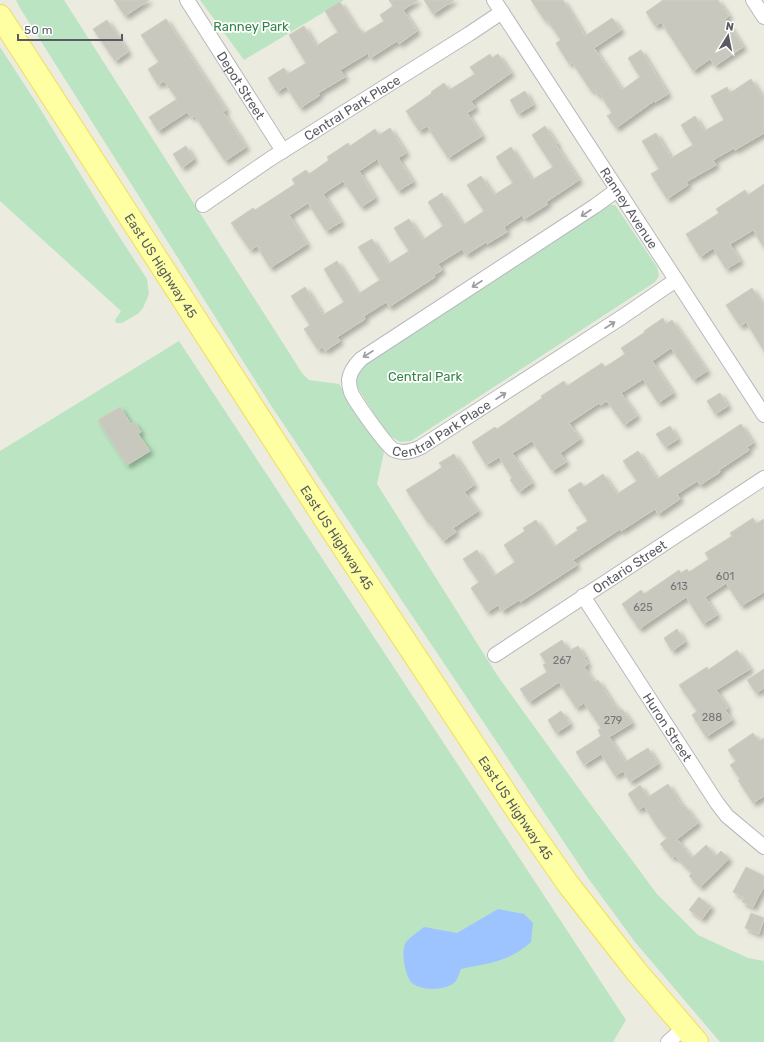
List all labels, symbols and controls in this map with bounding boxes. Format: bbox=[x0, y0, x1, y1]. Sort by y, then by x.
scale bar bbox=[18, 16, 122, 42]
north arrow bbox=[708, 16, 748, 56]
park label: Ranney Park bbox=[213, 19, 289, 34]
text: N bbox=[725, 20, 735, 34]
text: 50 m bbox=[24, 23, 52, 37]
street label: Depot Street bbox=[214, 49, 268, 122]
street label: Central Park Place bbox=[301, 72, 403, 144]
street label: Ranney Avenue bbox=[597, 165, 661, 252]
one-way arrow bbox=[580, 209, 591, 217]
street label: East US Highway 45 bbox=[121, 211, 200, 321]
one-way arrow bbox=[471, 279, 482, 288]
one-way arrow bbox=[604, 321, 615, 329]
one-way arrow bbox=[362, 351, 374, 359]
park label: Central Park bbox=[388, 369, 462, 384]
one-way arrow bbox=[495, 391, 507, 399]
street label: Central Park Place bbox=[390, 397, 493, 460]
street label: East US Highway 45 bbox=[297, 483, 376, 593]
street label: Ontario Street bbox=[590, 537, 670, 597]
house number: 601 bbox=[716, 570, 734, 583]
house number: 613 bbox=[670, 580, 688, 593]
house number: 625 bbox=[633, 601, 653, 614]
house number: 267 bbox=[553, 654, 572, 667]
street label: Huron Street bbox=[640, 690, 695, 764]
house number: 288 bbox=[702, 711, 722, 724]
house number: 279 bbox=[604, 714, 622, 727]
street label: East US Highway 45 bbox=[475, 753, 556, 863]

